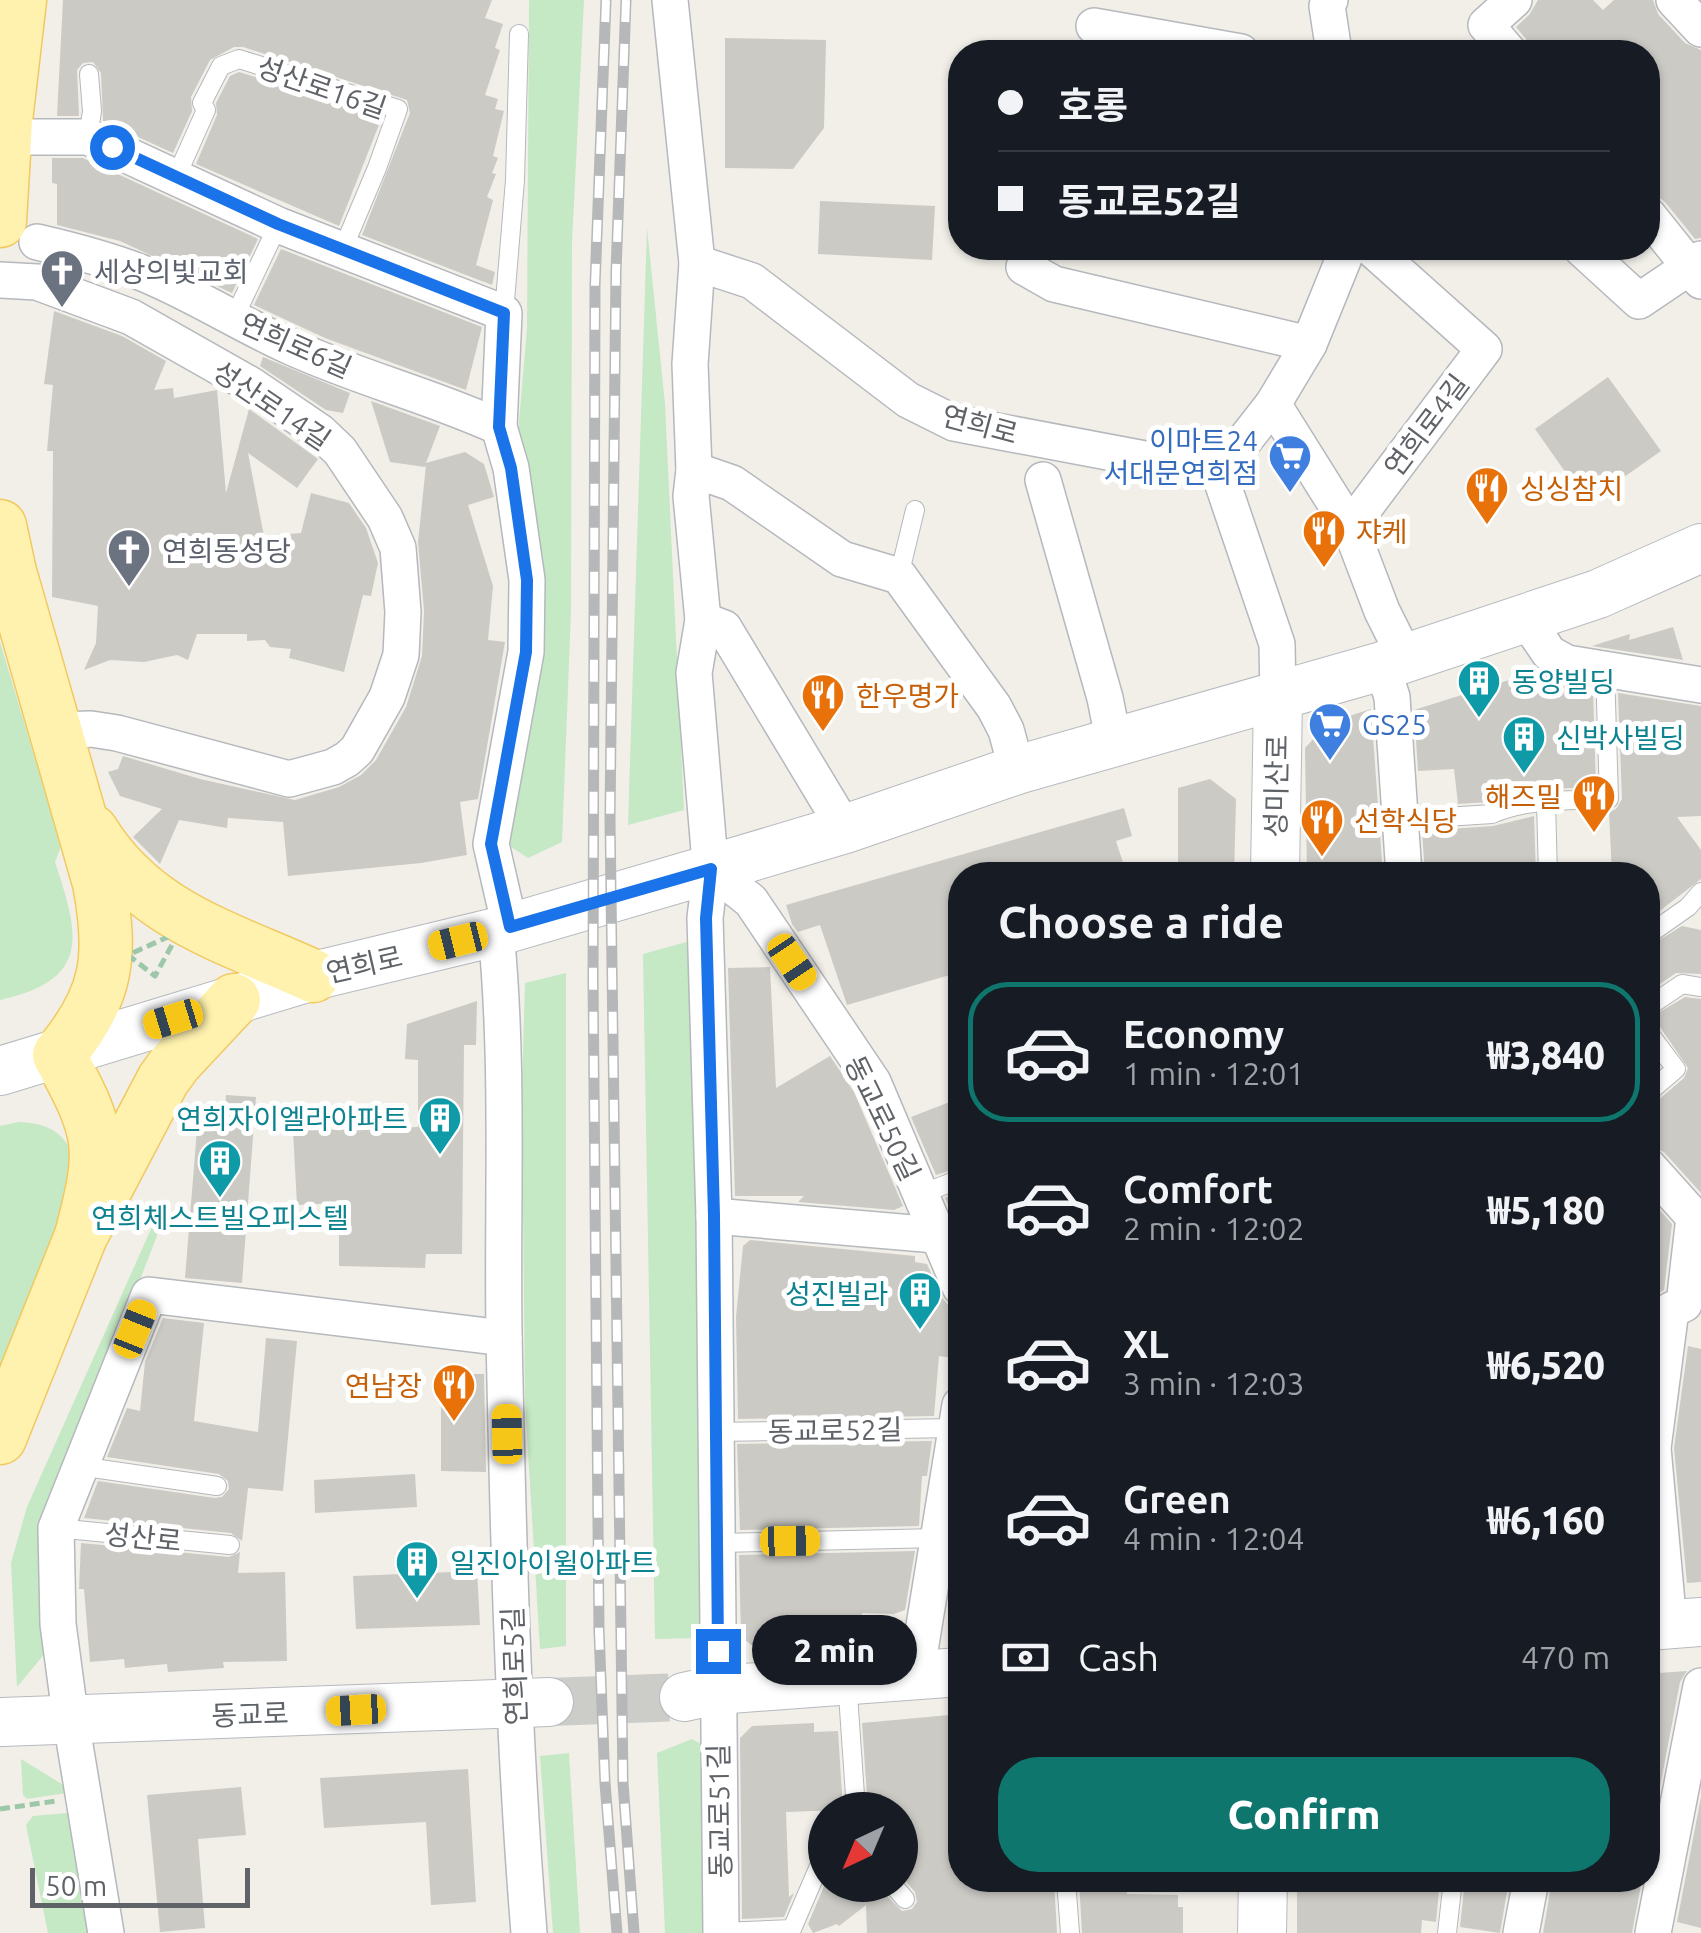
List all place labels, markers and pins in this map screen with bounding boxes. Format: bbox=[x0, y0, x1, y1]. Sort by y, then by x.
church icon: 세상의빛교회 bbox=[39, 248, 85, 309]
place label: 세상의빛교회 bbox=[94, 256, 249, 287]
place label: 이마트24 서대문연희점 bbox=[1103, 425, 1258, 488]
supermarket icon: 이마트24 서대문연희점 bbox=[1267, 433, 1313, 494]
restaurant icon: 싱싱참치 bbox=[1464, 465, 1510, 526]
place label: 싱싱참치 bbox=[1520, 473, 1623, 504]
restaurant icon: 쟈케 bbox=[1301, 508, 1347, 569]
place label: 쟈케 bbox=[1356, 516, 1408, 547]
church icon: 연희동성당 bbox=[106, 527, 152, 588]
place label: 연희동성당 bbox=[162, 535, 291, 566]
building icon: 동양빌딩 bbox=[1456, 658, 1502, 719]
place label: 동양빌딩 bbox=[1512, 666, 1615, 697]
restaurant icon: 한우명가 bbox=[800, 672, 846, 733]
place label: 한우명가 bbox=[856, 680, 959, 711]
supermarket icon: GS25 bbox=[1307, 701, 1353, 762]
place label: GS25 bbox=[1362, 709, 1427, 740]
building icon: 신박사빌딩 bbox=[1501, 714, 1547, 775]
place label: 신박사빌딩 bbox=[1556, 722, 1685, 753]
restaurant icon: 해즈밀 bbox=[1571, 773, 1617, 834]
place label: 해즈밀 bbox=[1485, 781, 1562, 812]
restaurant icon: 선학식당 bbox=[1299, 797, 1345, 858]
place label: 선학식당 bbox=[1354, 805, 1457, 836]
building icon: 연희자이엘라아파트 bbox=[417, 1095, 463, 1156]
place label: 연희자이엘라아파트 bbox=[176, 1103, 408, 1134]
building icon: 연희체스트빌오피스텔 bbox=[197, 1138, 243, 1199]
place label: 연희체스트빌오피스텔 bbox=[91, 1202, 349, 1233]
building icon: 성진빌라 bbox=[897, 1270, 943, 1331]
place label: 성진빌라 bbox=[785, 1278, 888, 1309]
restaurant icon: 연남장 bbox=[431, 1362, 477, 1423]
place label: 연남장 bbox=[345, 1370, 422, 1401]
building icon: 일진아이윌아파트 bbox=[394, 1539, 440, 1600]
place label: 일진아이윌아파트 bbox=[450, 1547, 656, 1578]

